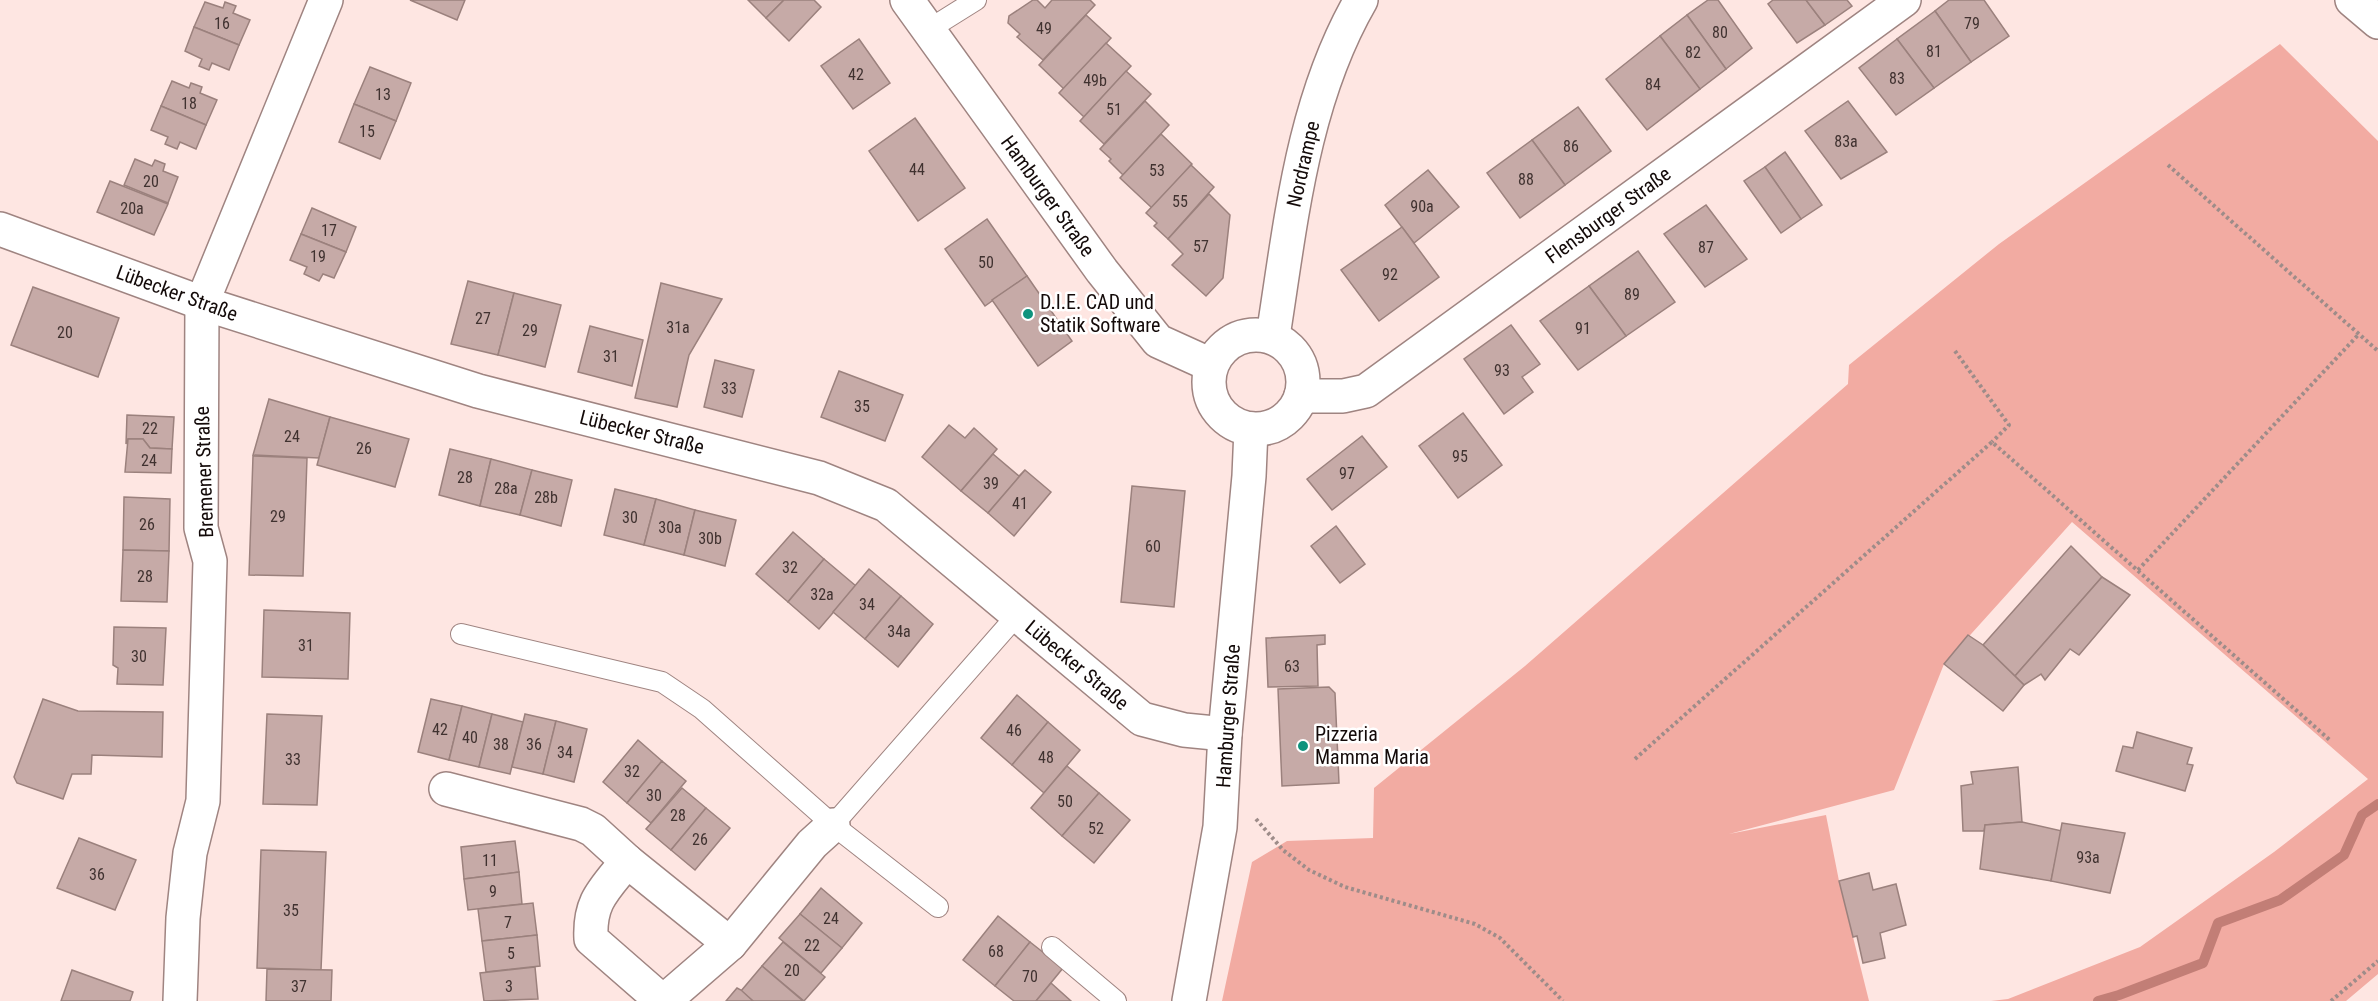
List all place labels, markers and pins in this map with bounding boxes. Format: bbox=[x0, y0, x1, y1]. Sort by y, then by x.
place label: D.I.E. CAD und Statik Software bbox=[1040, 290, 1161, 337]
marker: D.I.E. CAD und Statik Software bbox=[1021, 307, 1035, 321]
place label: Pizzeria Mamma Maria bbox=[1315, 722, 1429, 769]
marker: Pizzeria Mamma Maria bbox=[1296, 739, 1310, 753]

